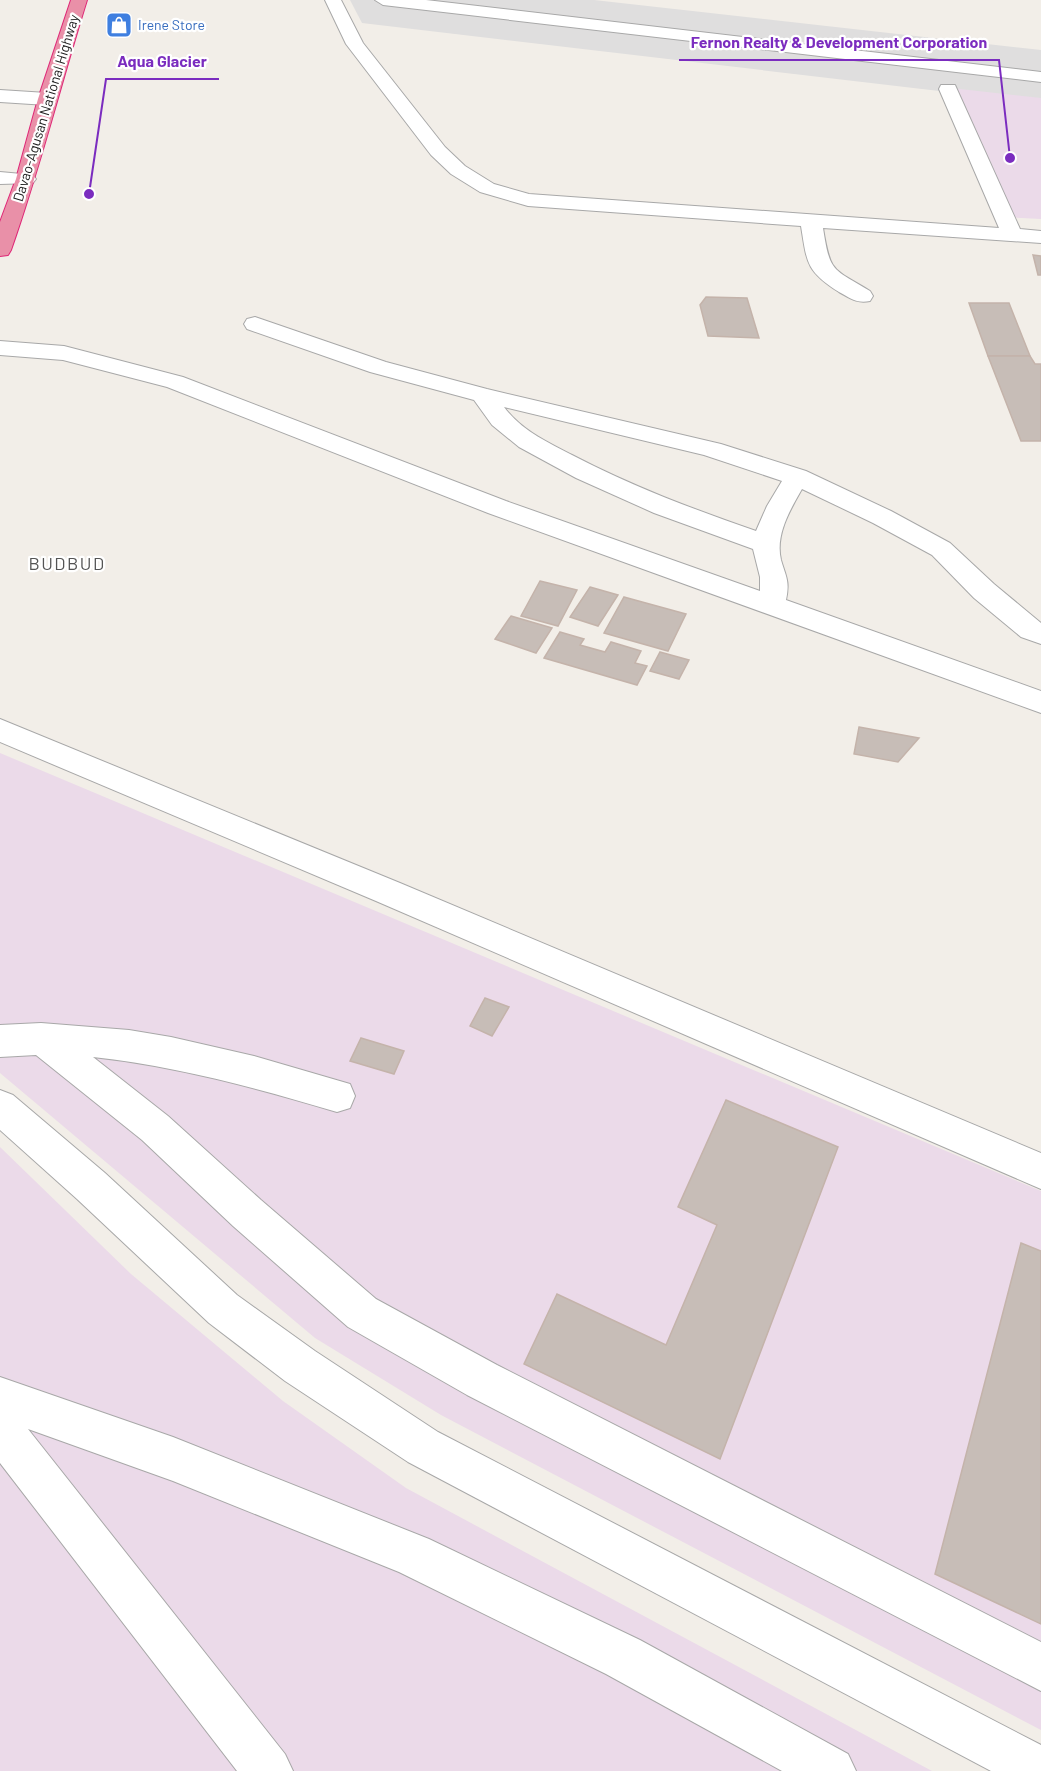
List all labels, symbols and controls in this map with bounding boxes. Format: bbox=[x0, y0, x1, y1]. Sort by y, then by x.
shop icon: Irene Store bbox=[104, 10, 134, 40]
street label: Davao-Agusan National Highway bbox=[9, 12, 82, 203]
place label: Irene Store bbox=[138, 16, 205, 33]
callout: Fernon Realty & Development Corporation bbox=[679, 26, 999, 60]
text: Fernon Realty & Development Corporation bbox=[691, 32, 987, 51]
callout: Aqua Glacier bbox=[106, 45, 219, 79]
text: Aqua Glacier bbox=[117, 51, 207, 70]
district label: BUDBUD bbox=[28, 552, 106, 574]

